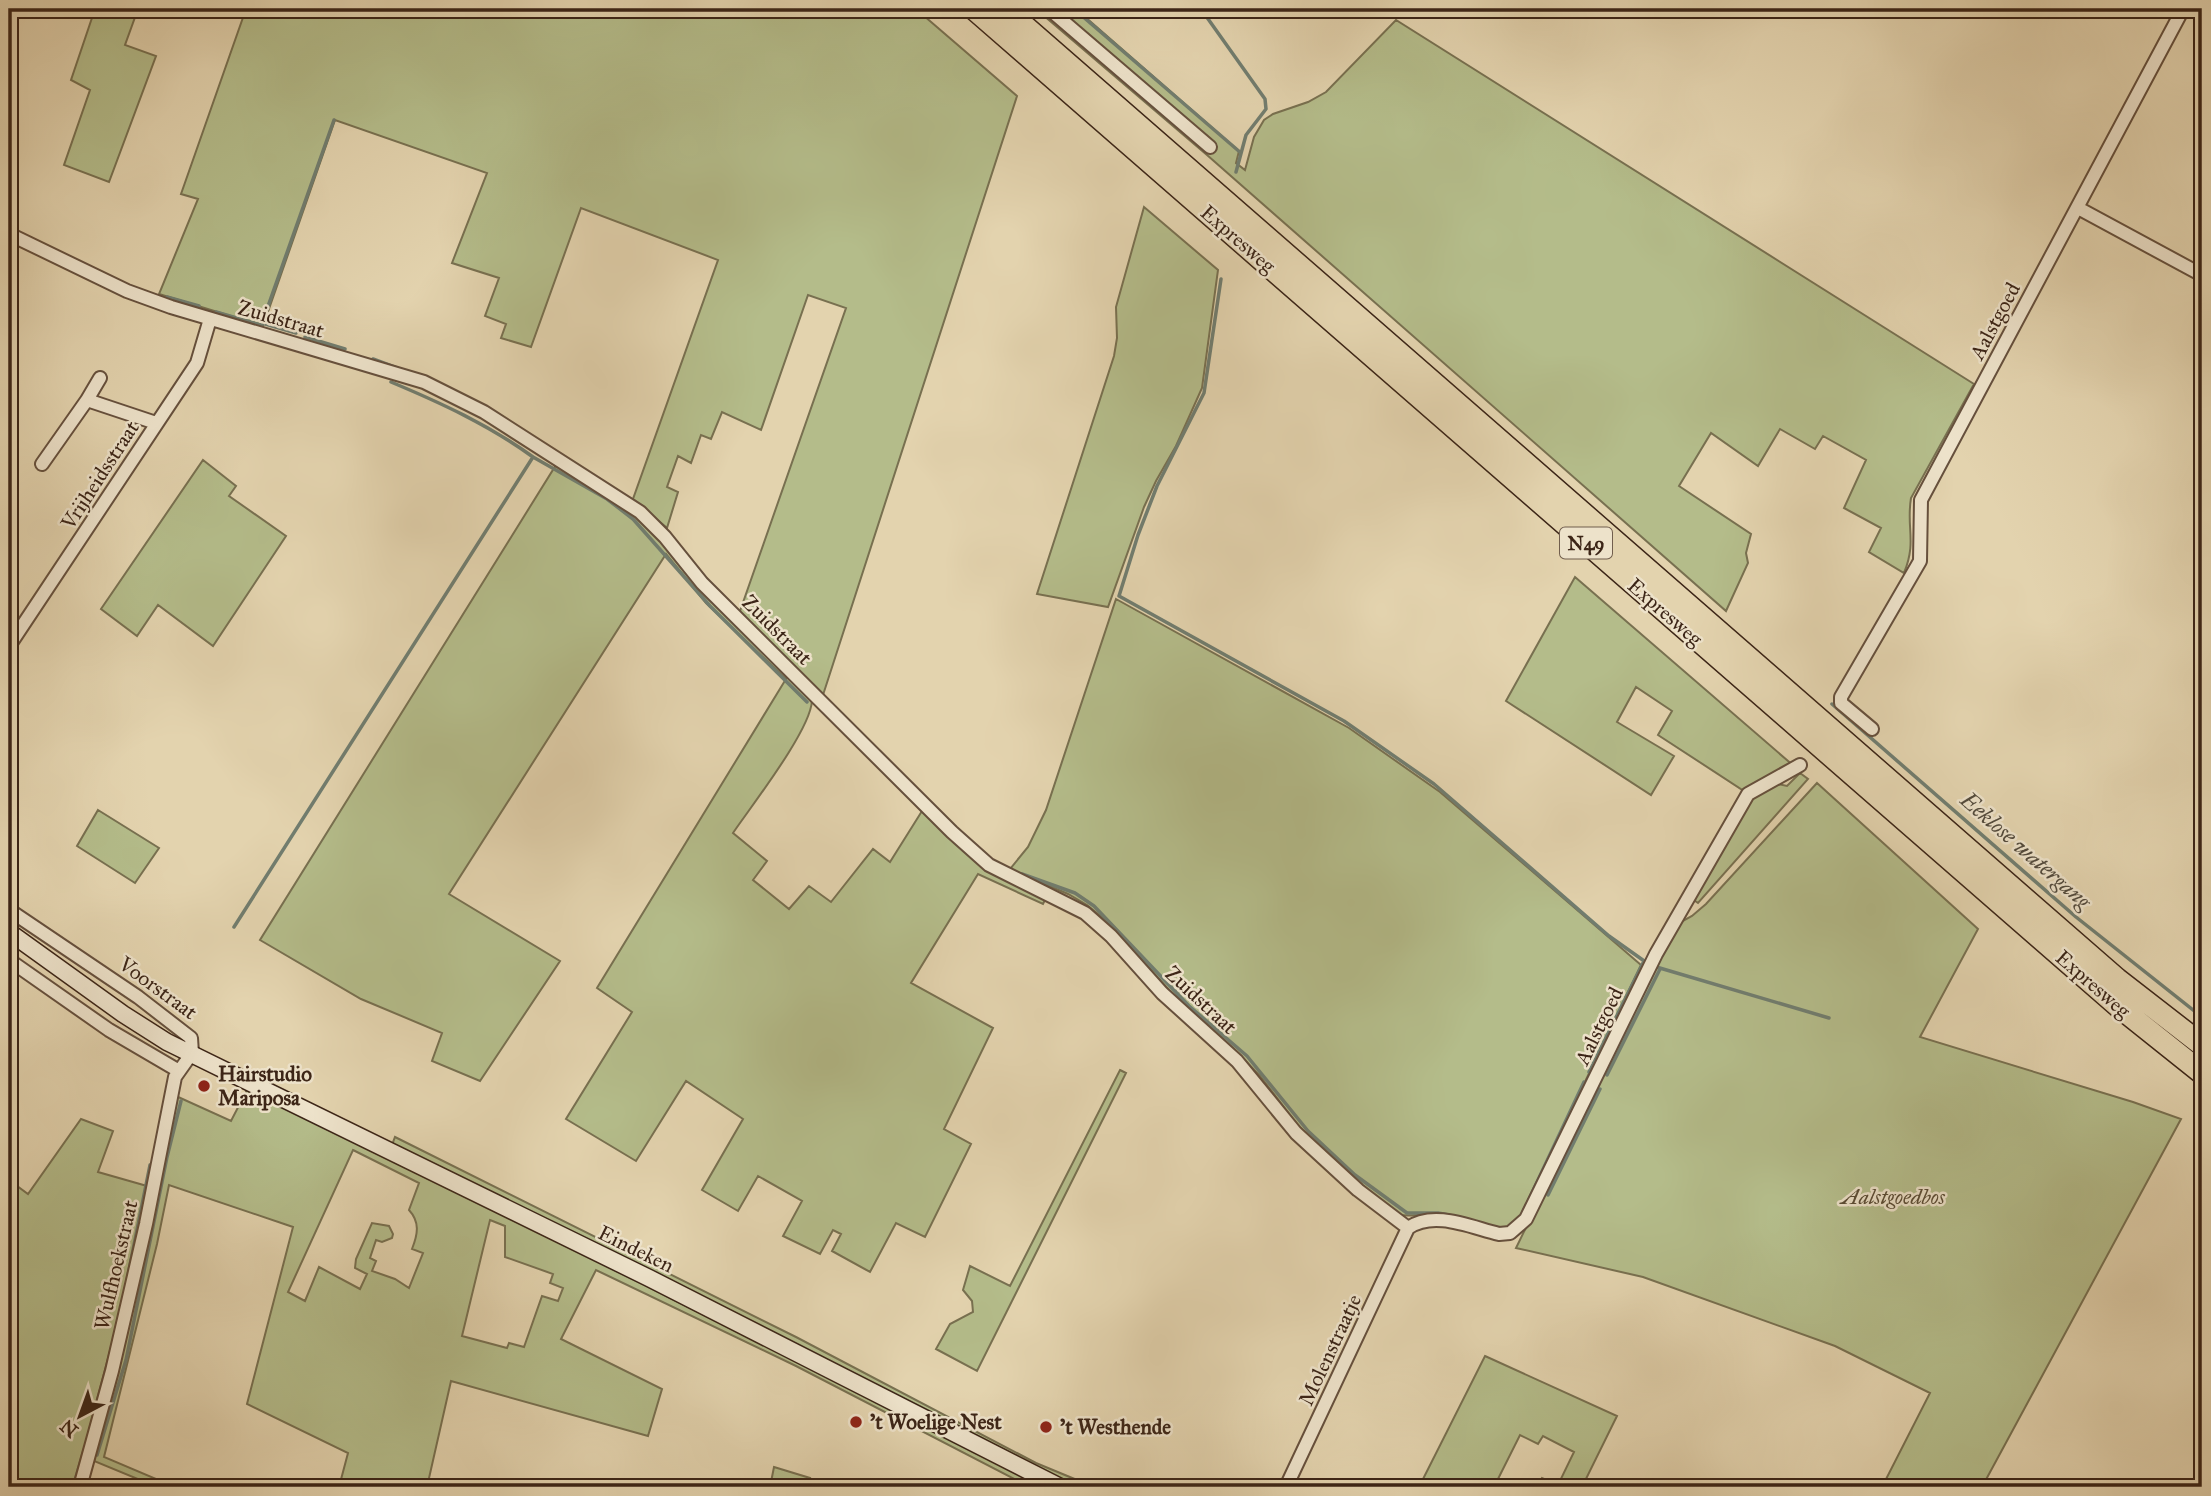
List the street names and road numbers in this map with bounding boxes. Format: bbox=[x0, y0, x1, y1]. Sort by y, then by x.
street label: Expresweg bbox=[1195, 199, 1281, 279]
street label: Aalstgoed bbox=[1963, 278, 2026, 365]
street label: Zuidstraat bbox=[235, 294, 328, 344]
street label: Vrijheidsstraat bbox=[55, 415, 145, 535]
road number: N49 bbox=[1560, 528, 1612, 558]
street label: Expresweg bbox=[1622, 572, 1708, 652]
street label: Zuidstraat bbox=[736, 589, 818, 671]
street label: Expresweg bbox=[2050, 944, 2136, 1024]
street label: Voorstraat bbox=[113, 950, 203, 1025]
street label: Zuidstraat bbox=[1160, 960, 1243, 1040]
street label: Aalstgoed bbox=[1569, 982, 1629, 1070]
street label: Wulfhoekstraat bbox=[88, 1197, 144, 1332]
street label: Eindeken bbox=[594, 1220, 678, 1278]
street label: Molenstraatje bbox=[1293, 1290, 1367, 1410]

